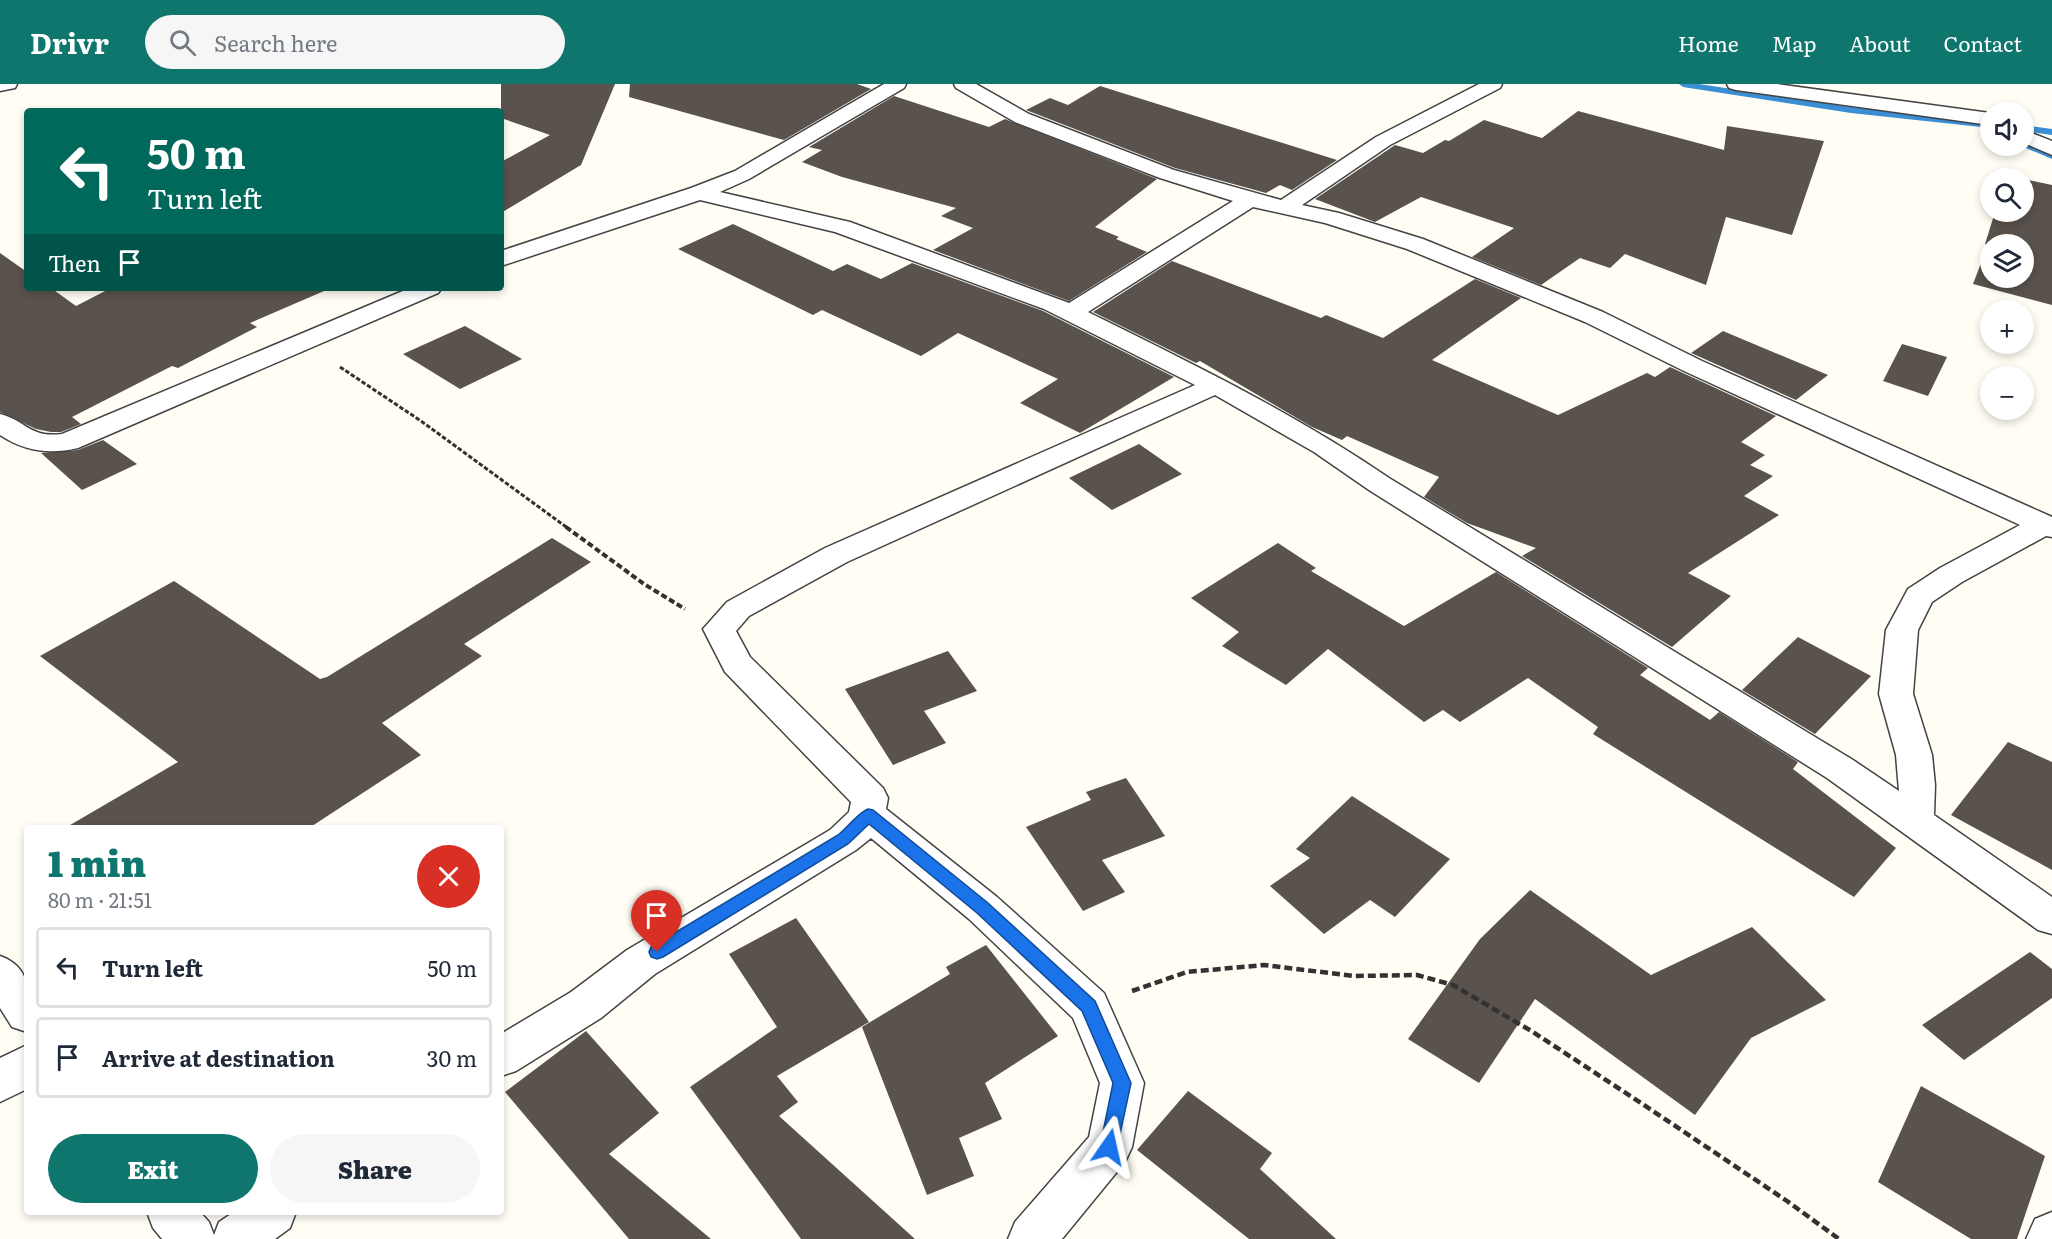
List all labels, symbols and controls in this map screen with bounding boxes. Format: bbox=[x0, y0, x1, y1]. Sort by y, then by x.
search box bbox=[145, 15, 565, 69]
text: Drivr bbox=[30, 21, 109, 63]
icon: search bbox=[166, 26, 199, 59]
text: Search here bbox=[214, 26, 337, 59]
text: Home bbox=[1678, 27, 1739, 58]
text: Map bbox=[1772, 27, 1816, 58]
text: About bbox=[1849, 27, 1911, 58]
text: Contact bbox=[1944, 27, 2022, 58]
map controls bbox=[1980, 102, 2034, 420]
button: sound bbox=[1980, 102, 2034, 156]
text: 50 m bbox=[147, 120, 246, 182]
icon: left bbox=[48, 132, 126, 210]
button: search bbox=[1980, 168, 2034, 222]
text: Turn left bbox=[147, 177, 262, 217]
button: layers bbox=[1980, 234, 2034, 288]
text: Then bbox=[48, 246, 101, 279]
icon: arrive bbox=[113, 246, 146, 279]
button: + bbox=[1980, 300, 2034, 354]
button: − bbox=[1980, 366, 2034, 420]
text: 1 min bbox=[48, 835, 146, 888]
button: close bbox=[417, 845, 480, 908]
text: 80 m · 21:51 bbox=[48, 884, 152, 914]
pin bbox=[631, 890, 682, 952]
icon: arrive bbox=[640, 899, 673, 932]
icon: left bbox=[51, 951, 84, 984]
text: Turn left bbox=[102, 951, 203, 984]
text: 50 m bbox=[427, 951, 477, 984]
icon: arrive bbox=[51, 1041, 84, 1074]
text: Arrive at destination bbox=[102, 1041, 335, 1074]
text: 30 m bbox=[427, 1041, 477, 1074]
position arrow bbox=[1077, 1115, 1141, 1179]
button: Exit bbox=[48, 1134, 258, 1203]
button: Share bbox=[270, 1134, 480, 1203]

